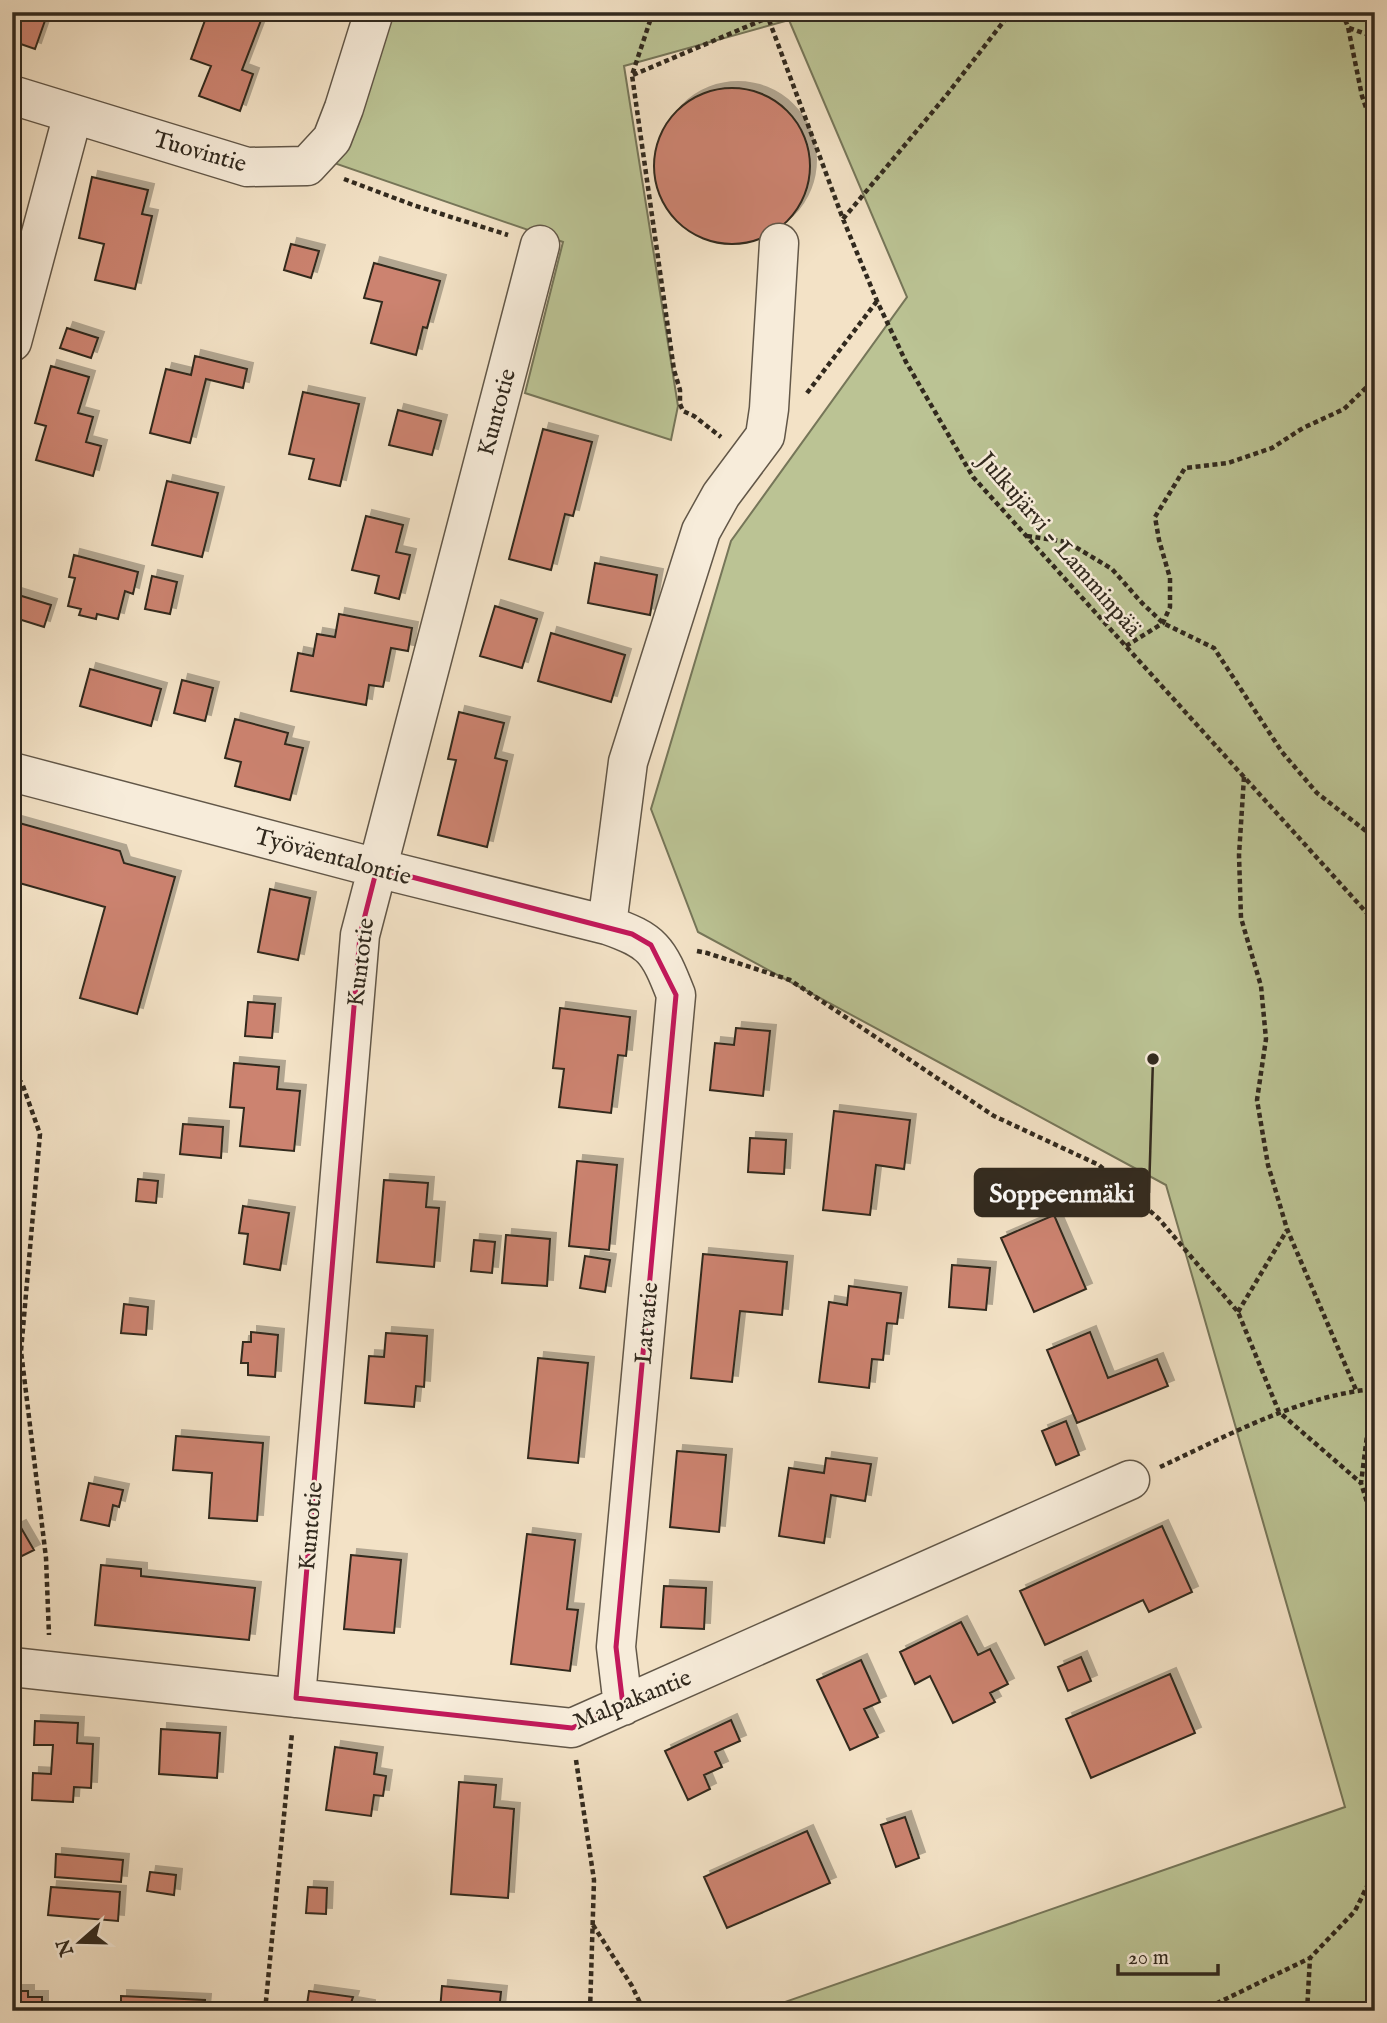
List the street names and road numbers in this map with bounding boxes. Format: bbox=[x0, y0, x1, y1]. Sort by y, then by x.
street label: Tuovintie bbox=[149, 124, 250, 181]
street label: Kuntotie bbox=[471, 365, 524, 459]
street label: Julkujärvi - Lamminpää bbox=[968, 444, 1148, 644]
street label: Työväentalontie bbox=[251, 822, 414, 893]
street label: Kuntotie bbox=[341, 916, 382, 1008]
street label: Latvatie bbox=[628, 1281, 667, 1365]
street label: Kuntotie bbox=[292, 1480, 331, 1572]
street label: Malpakantie bbox=[569, 1663, 696, 1738]

